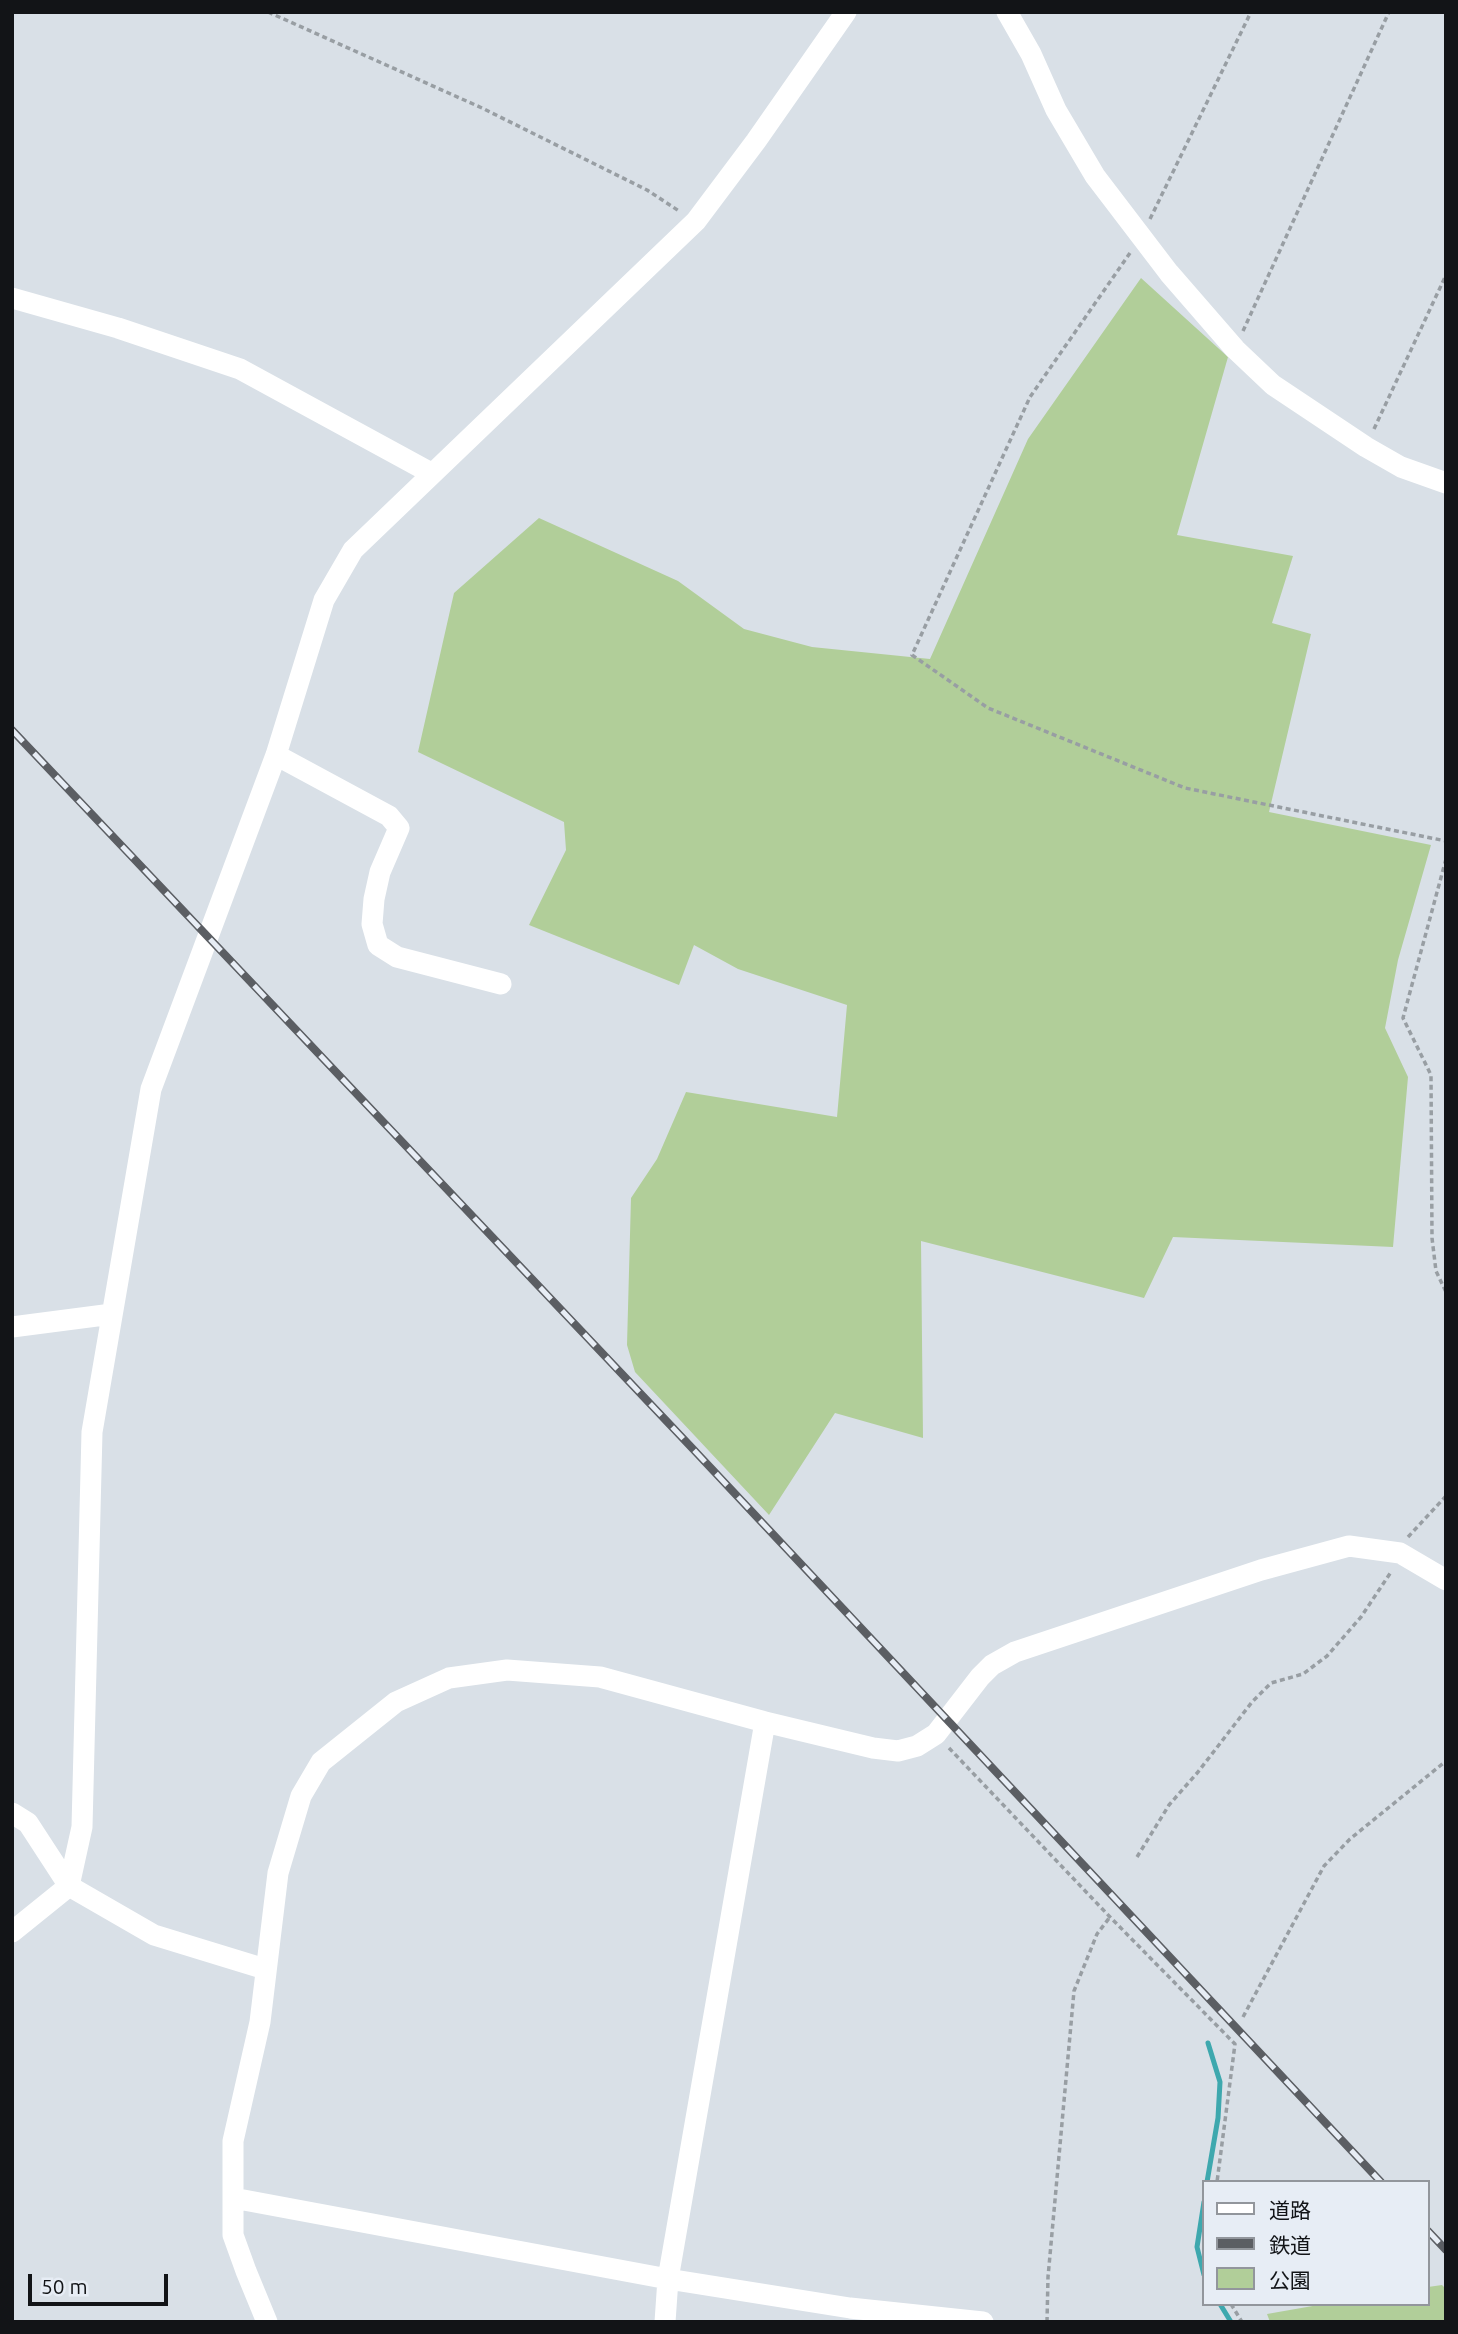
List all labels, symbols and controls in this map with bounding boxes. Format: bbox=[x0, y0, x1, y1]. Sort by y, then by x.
legend bbox=[1202, 2180, 1430, 2306]
text: 道路 bbox=[1269, 2198, 1311, 2222]
text: 鉄道 bbox=[1269, 2233, 1311, 2257]
scale bar bbox=[32, 2260, 172, 2304]
text: 公園 bbox=[1269, 2268, 1311, 2292]
text: 50 m bbox=[41, 2274, 88, 2298]

